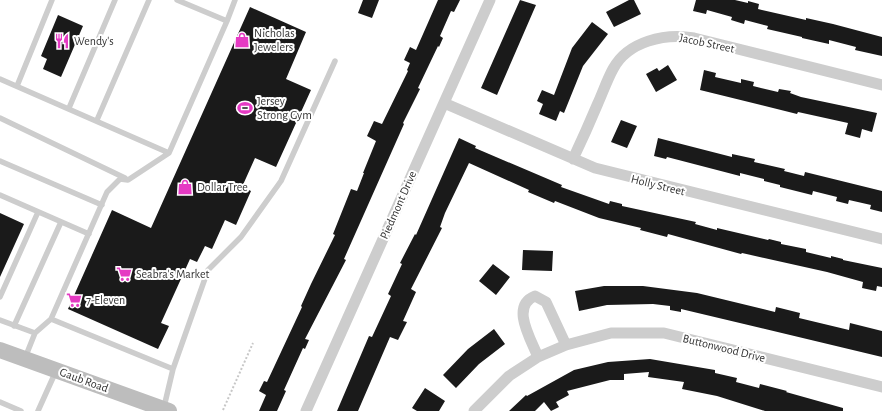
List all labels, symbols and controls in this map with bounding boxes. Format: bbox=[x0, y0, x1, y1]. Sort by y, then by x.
place label: Nicholas Jewelers bbox=[254, 27, 295, 53]
shop icon: Nicholas Jewelers bbox=[233, 31, 251, 49]
street label: Jacob Street bbox=[678, 31, 736, 55]
restaurant icon: Wendy's bbox=[53, 32, 71, 50]
place label: Wendy's bbox=[74, 35, 114, 48]
place label: Jersey Strong Gym bbox=[257, 95, 312, 122]
sports icon: Jersey Strong Gym bbox=[236, 99, 254, 117]
street label: Piedmont Drive bbox=[378, 169, 418, 241]
street label: Holly Street bbox=[630, 173, 686, 199]
shop icon: Dollar Tree bbox=[176, 178, 194, 196]
place label: Dollar Tree bbox=[197, 181, 248, 193]
supermarket icon: Seabra's Market bbox=[115, 265, 133, 283]
place label: Seabra's Market bbox=[136, 268, 209, 280]
supermarket icon: 7-Eleven bbox=[65, 291, 83, 309]
place label: 7-Eleven bbox=[86, 294, 125, 306]
street label: Buttonwood Drive bbox=[681, 332, 767, 364]
street label: Gaub Road bbox=[58, 366, 110, 394]

